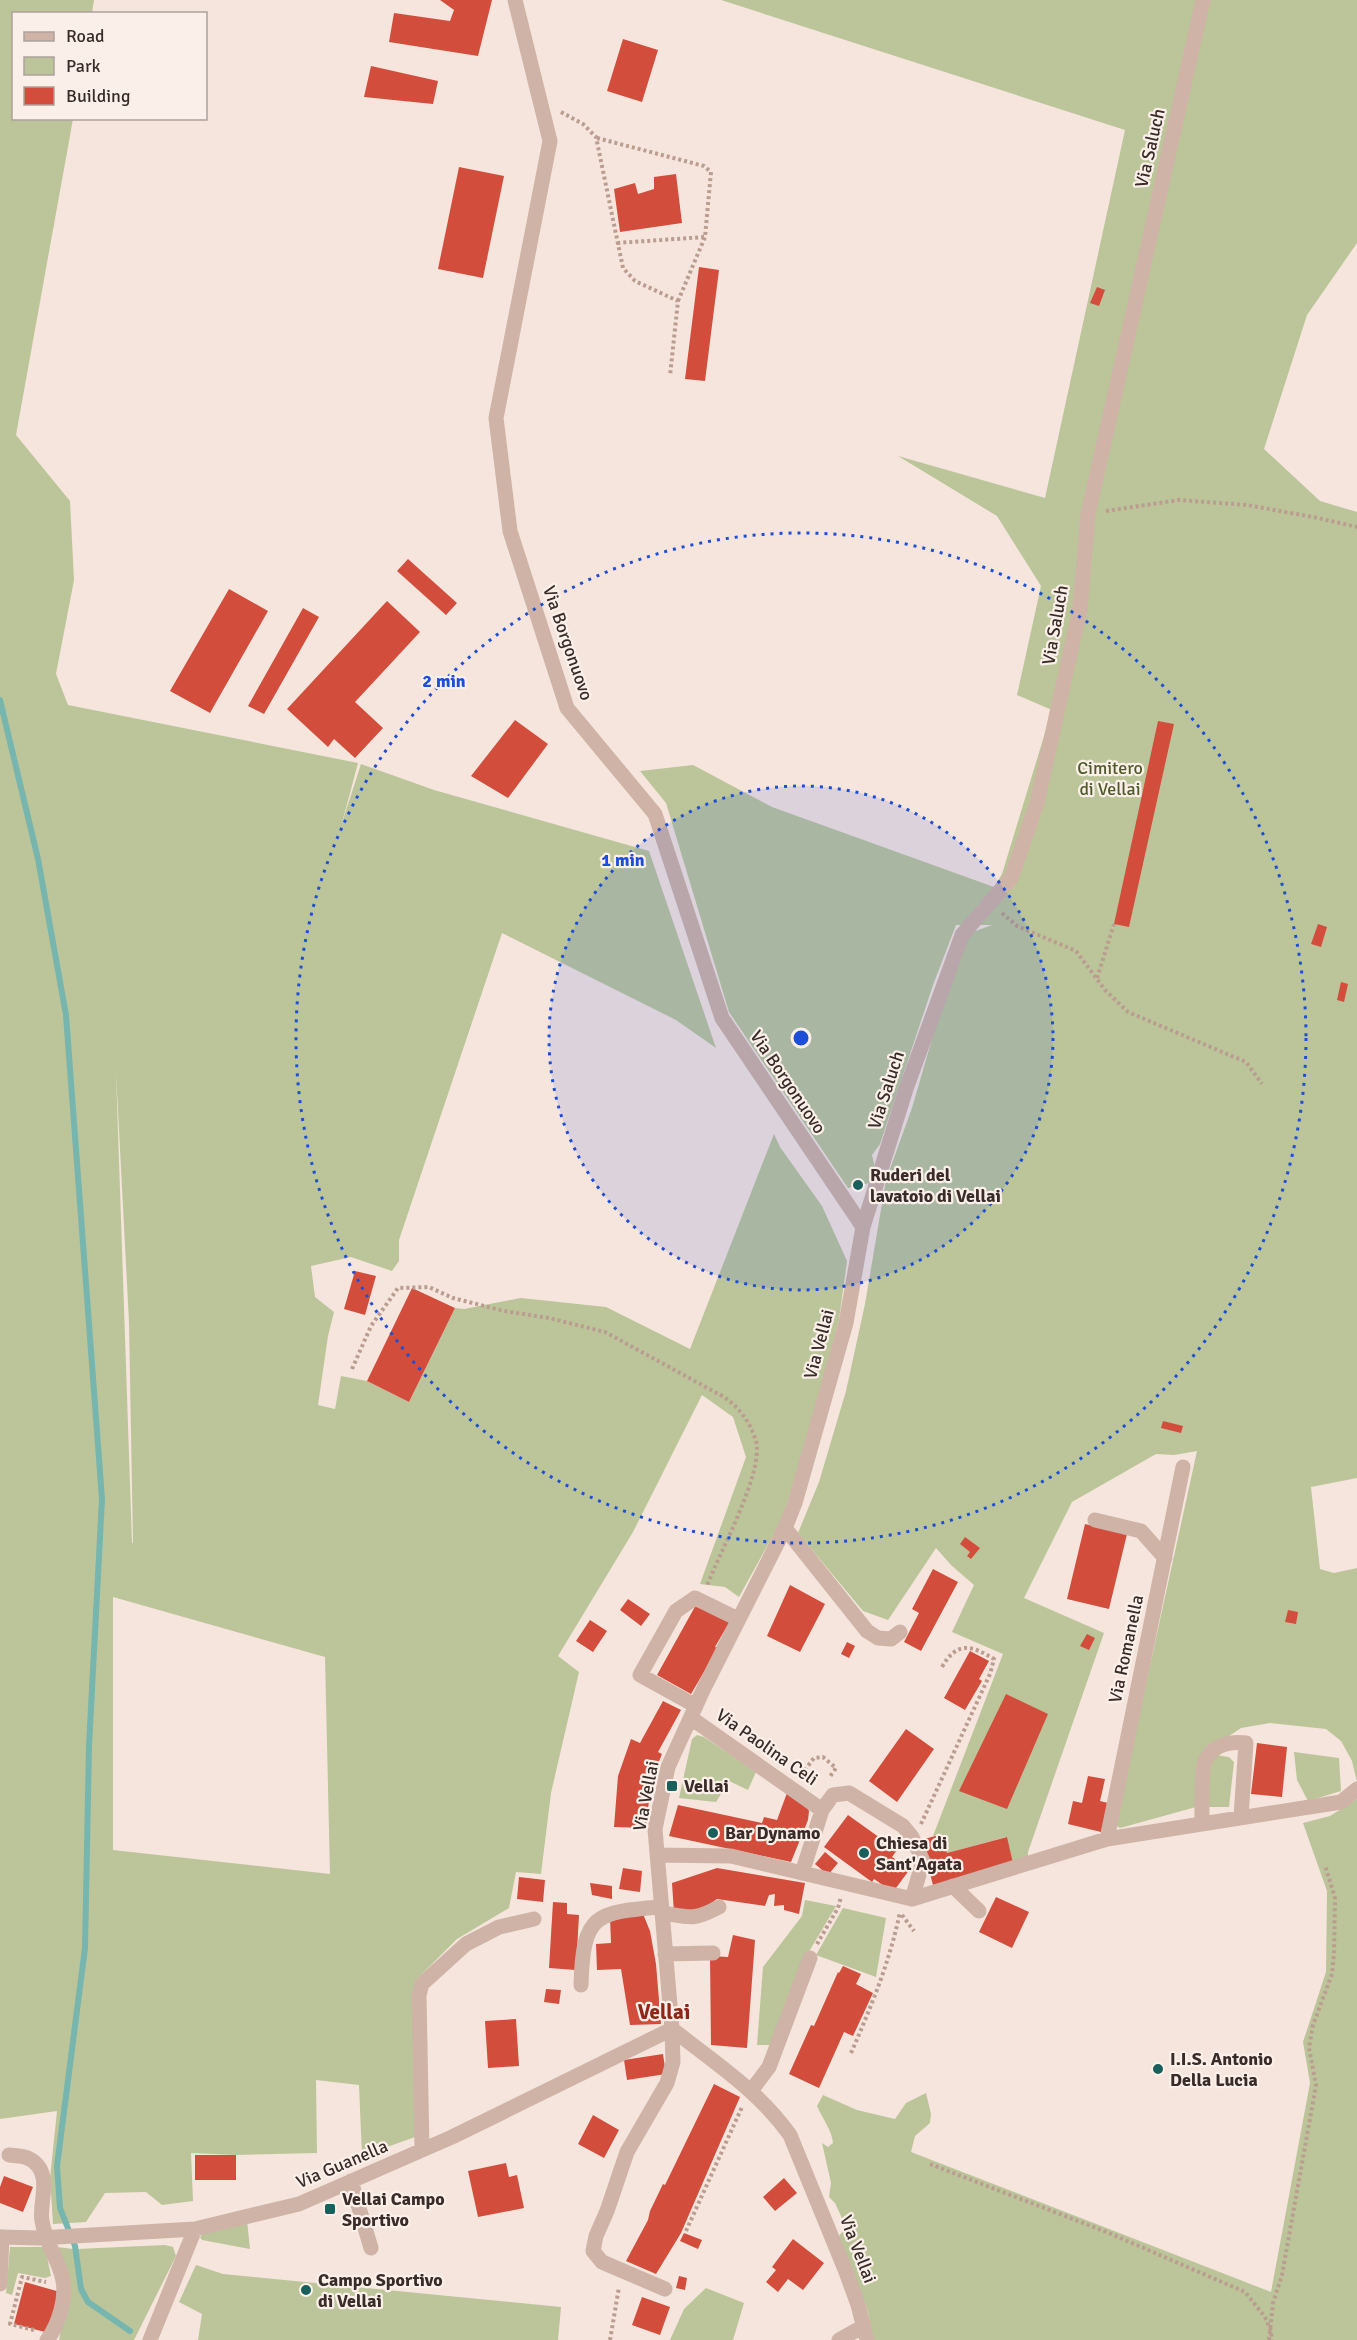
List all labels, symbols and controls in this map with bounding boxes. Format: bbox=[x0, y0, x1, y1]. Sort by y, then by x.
legend bbox=[12, 12, 207, 120]
text: Road bbox=[66, 25, 105, 47]
text: Park bbox=[66, 55, 101, 77]
text: Building bbox=[66, 85, 130, 107]
street label: Via Saluch bbox=[1130, 106, 1170, 190]
street label: Via Borgonuovo bbox=[538, 583, 598, 703]
street label: Via Saluch bbox=[1037, 583, 1073, 667]
text: 2 min bbox=[422, 670, 466, 692]
park label: Cimitero di Vellai bbox=[1077, 757, 1143, 800]
text: 1 min bbox=[601, 849, 645, 871]
street label: Via Borgonuovo bbox=[745, 1026, 831, 1138]
centre of rings bbox=[791, 1028, 811, 1048]
street label: Via Saluch bbox=[863, 1048, 909, 1132]
place label: Ruderi del lavatoio di Vellai bbox=[870, 1164, 1001, 1207]
marker: Ruderi del lavatoio di Vellai bbox=[851, 1178, 865, 1192]
street label: Via Vellai bbox=[799, 1307, 839, 1381]
street label: Via Romanella bbox=[1104, 1593, 1148, 1705]
street label: Via Paolina Celi bbox=[712, 1704, 822, 1790]
street label: Via Vellai bbox=[628, 1759, 664, 1833]
place label: Vellai bbox=[684, 1775, 729, 1797]
marker: Vellai bbox=[665, 1779, 679, 1793]
place label: Bar Dynamo bbox=[725, 1822, 820, 1844]
marker: Bar Dynamo bbox=[706, 1826, 720, 1840]
place label: Chiesa di Sant'Agata bbox=[876, 1832, 962, 1875]
marker: Chiesa di Sant'Agata bbox=[857, 1846, 871, 1860]
district label: Vellai bbox=[638, 1999, 690, 2025]
place label: I.I.S. Antonio Della Lucia bbox=[1170, 2048, 1273, 2091]
marker: I.I.S. Antonio Della Lucia bbox=[1151, 2062, 1165, 2076]
street label: Via Guanella bbox=[293, 2135, 391, 2193]
place label: Vellai Campo Sportivo bbox=[342, 2188, 445, 2231]
marker: Vellai Campo Sportivo bbox=[323, 2202, 337, 2216]
street label: Via Vellai bbox=[835, 2212, 881, 2286]
place label: Campo Sportivo di Vellai bbox=[318, 2269, 443, 2312]
marker: Campo Sportivo di Vellai bbox=[299, 2283, 313, 2297]

